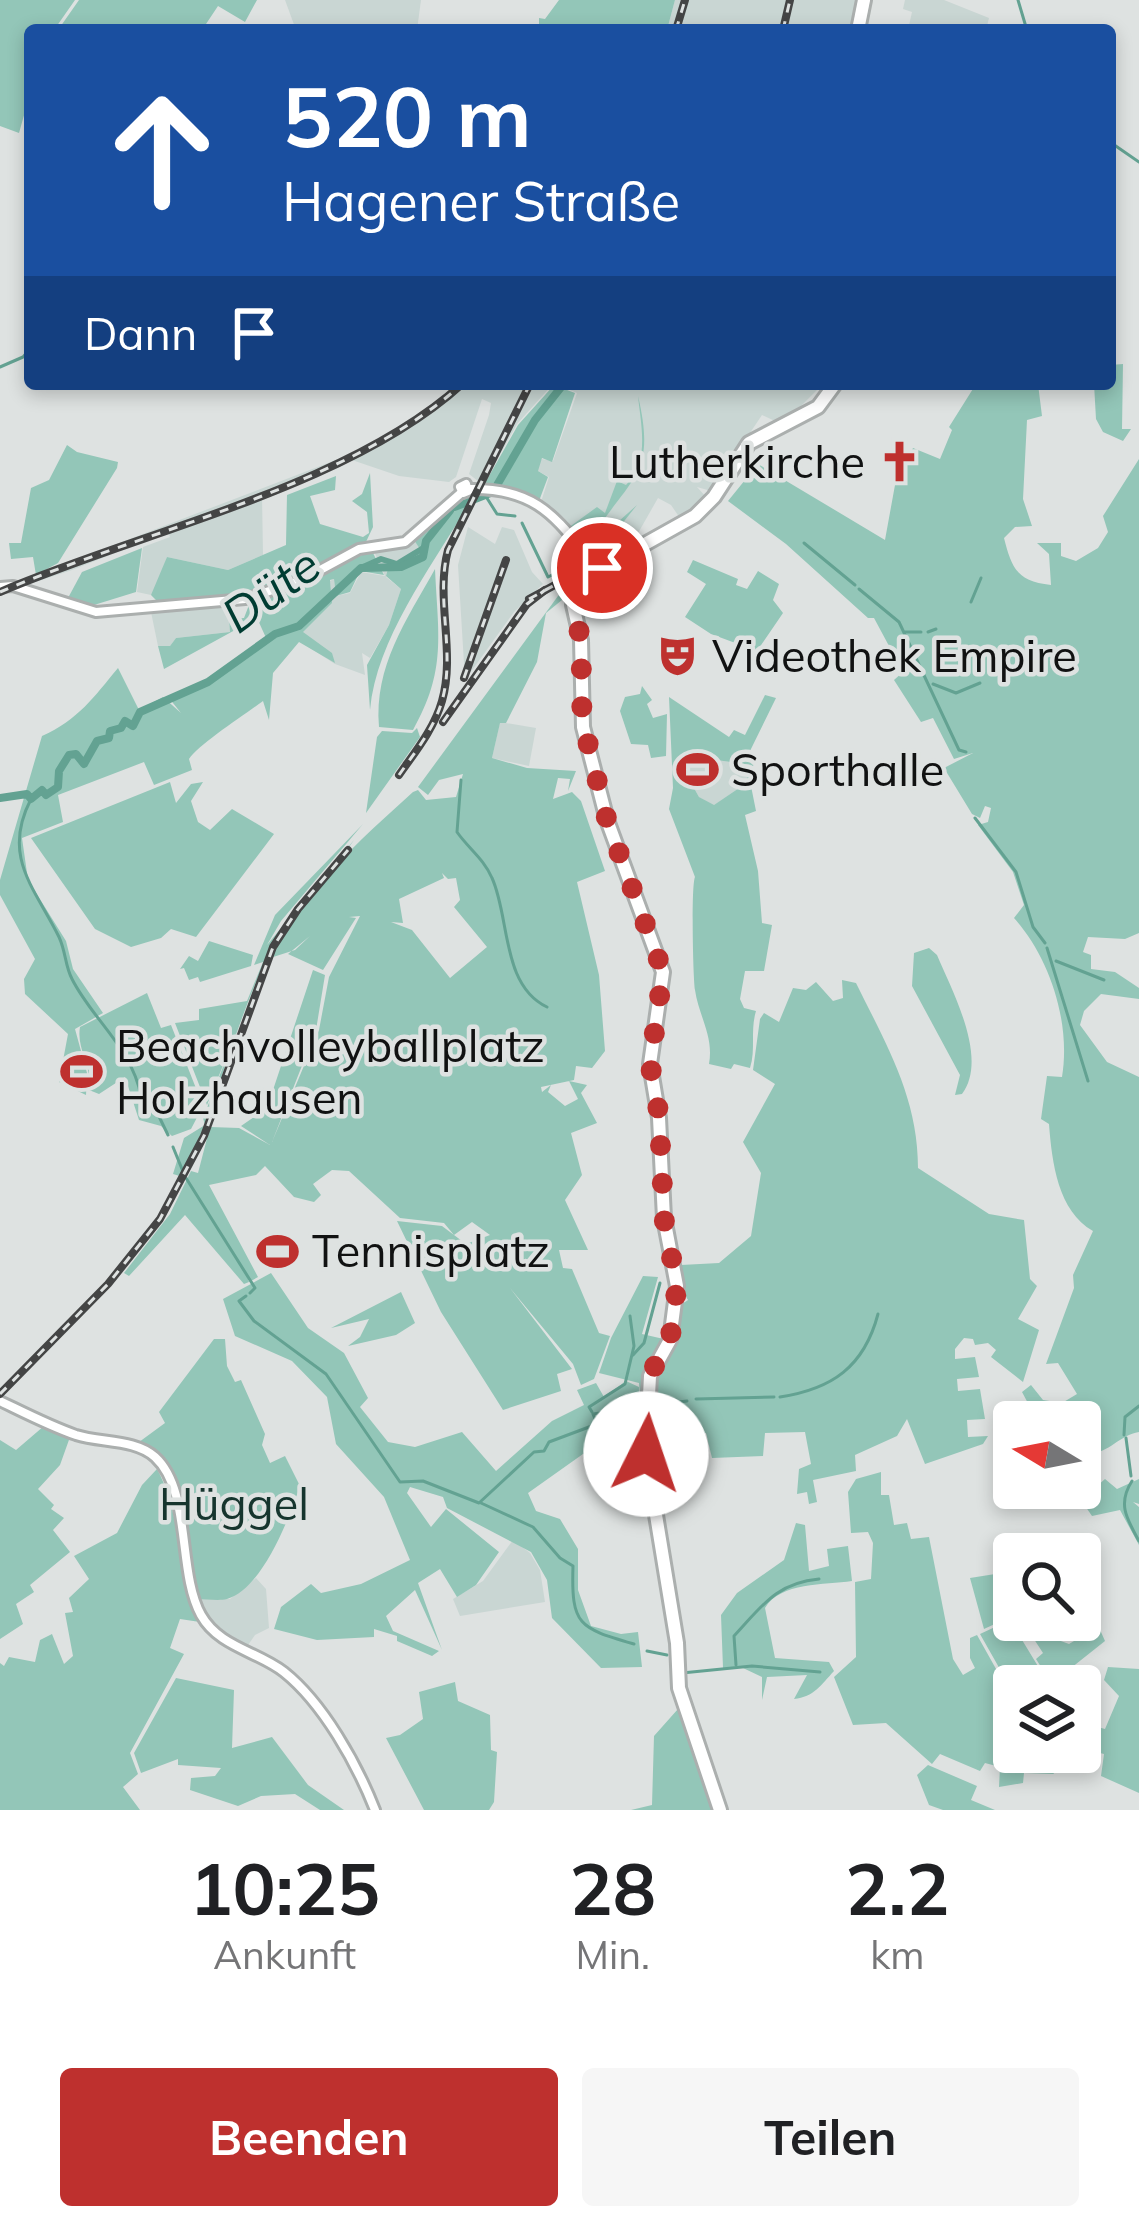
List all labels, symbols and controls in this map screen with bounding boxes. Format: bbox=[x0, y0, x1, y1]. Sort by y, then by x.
text: 520 m bbox=[282, 63, 532, 168]
icon: ahead bbox=[84, 72, 240, 228]
text: Hagener Straße bbox=[282, 167, 680, 235]
icon: arrive bbox=[221, 300, 287, 366]
text: Dann bbox=[84, 305, 197, 361]
place label: Lutherkirche bbox=[609, 433, 865, 489]
church icon: Lutherkirche bbox=[876, 439, 922, 485]
pin bbox=[551, 517, 653, 619]
water label: Düte bbox=[210, 534, 331, 645]
icon: arrive bbox=[569, 535, 635, 601]
place label: Videothek Empire bbox=[712, 627, 1077, 683]
theatre icon: Videothek Empire bbox=[655, 633, 701, 679]
place label: Sporthalle bbox=[731, 741, 944, 797]
sports icon: Sporthalle bbox=[674, 747, 720, 793]
place label: Beachvolleyballplatz Holzhausen bbox=[116, 1017, 545, 1125]
sports icon: Beachvolleyballplatz Holzhausen bbox=[59, 1049, 105, 1095]
place label: Tennisplatz bbox=[312, 1222, 550, 1278]
sports icon: Tennisplatz bbox=[255, 1228, 301, 1274]
position arrow bbox=[583, 1391, 709, 1517]
north arrow bbox=[993, 1401, 1101, 1509]
map controls bbox=[993, 1401, 1101, 1773]
park label: Hüggel bbox=[159, 1475, 309, 1531]
button: search bbox=[993, 1533, 1101, 1641]
button: layers bbox=[993, 1665, 1101, 1773]
text: 10:25 bbox=[189, 1843, 380, 1933]
text: 28 bbox=[569, 1843, 656, 1933]
text: 2.2 bbox=[845, 1843, 950, 1933]
text: Ankunft bbox=[213, 1930, 356, 1979]
text: Min. bbox=[575, 1930, 650, 1979]
text: km bbox=[870, 1930, 925, 1979]
button: Beenden bbox=[60, 2068, 558, 2206]
button: Teilen bbox=[582, 2068, 1079, 2206]

